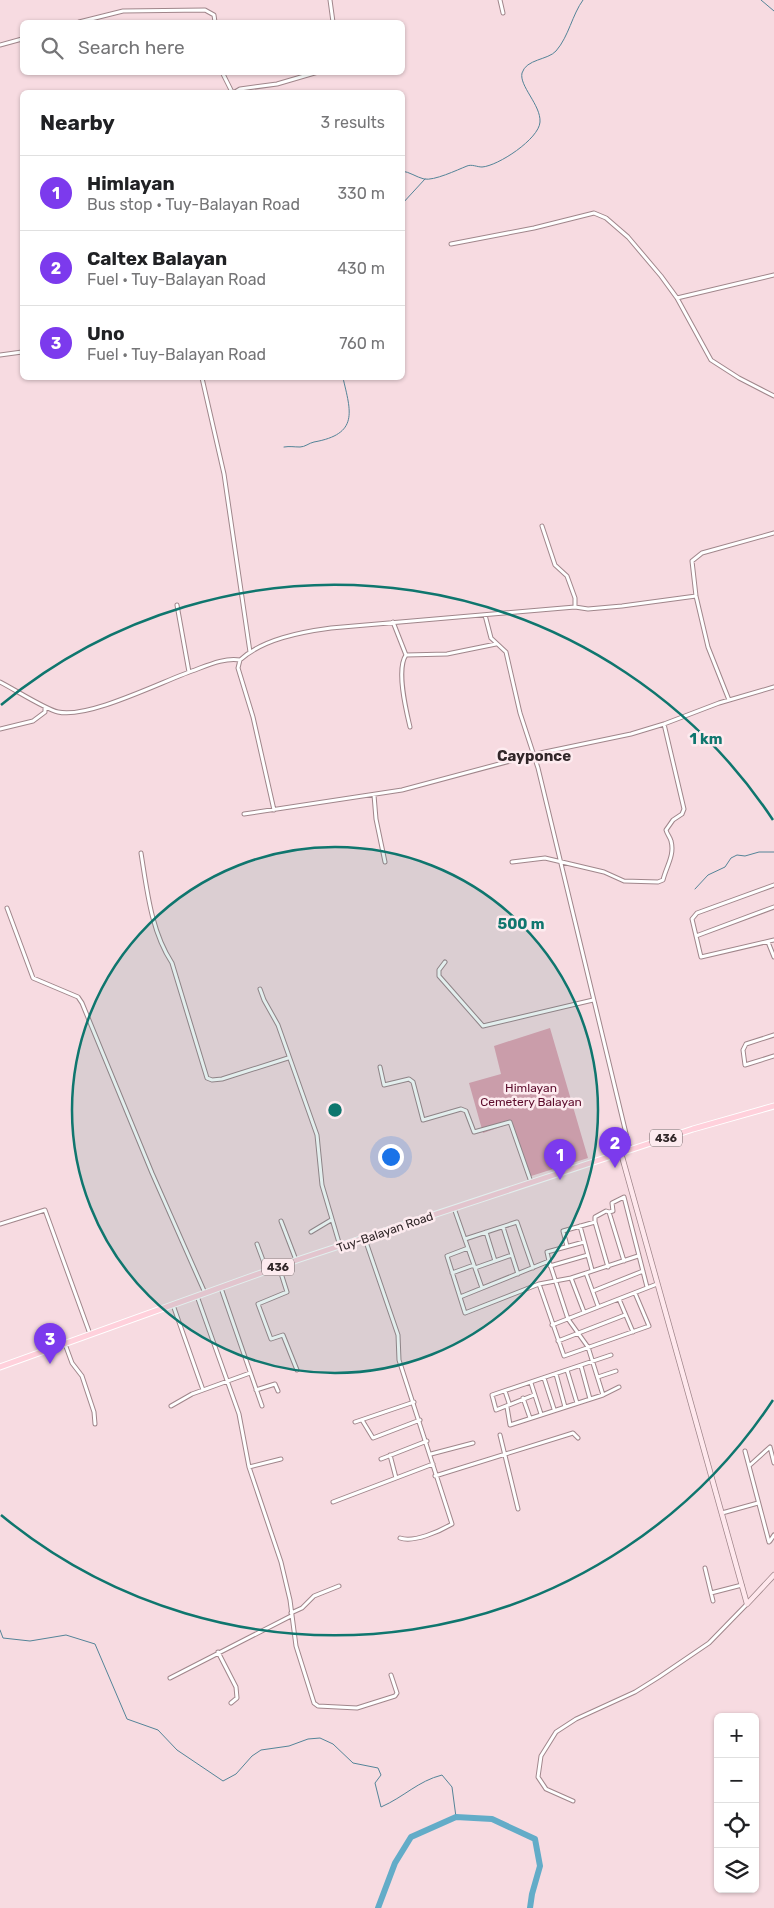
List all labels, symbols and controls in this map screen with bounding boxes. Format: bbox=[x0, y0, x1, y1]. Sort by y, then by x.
search box bbox=[20, 20, 405, 75]
icon: search bbox=[38, 34, 66, 62]
text: Search here bbox=[78, 36, 185, 59]
text: Nearby bbox=[40, 110, 115, 135]
text: 3 results bbox=[320, 113, 385, 132]
text: Himlayan bbox=[87, 172, 175, 195]
text: 1 bbox=[52, 184, 60, 203]
text: 330 m bbox=[337, 184, 385, 203]
text: Bus stop · Tuy-Balayan Road bbox=[87, 195, 300, 214]
text: Caltex Balayan bbox=[87, 247, 227, 270]
text: 2 bbox=[51, 259, 61, 278]
text: 430 m bbox=[337, 259, 385, 278]
text: Fuel · Tuy-Balayan Road bbox=[87, 270, 266, 289]
text: Uno bbox=[87, 322, 125, 345]
text: 3 bbox=[51, 334, 61, 353]
text: 760 m bbox=[339, 334, 385, 353]
text: Fuel · Tuy-Balayan Road bbox=[87, 345, 266, 364]
text: 1 km bbox=[689, 730, 723, 748]
district label: Cayponce bbox=[497, 747, 571, 765]
text: 500 m bbox=[497, 915, 545, 933]
park label: Himlayan Cemetery Balayan bbox=[480, 1081, 582, 1109]
centre of rings bbox=[326, 1101, 344, 1119]
pin: 2 bbox=[599, 1127, 631, 1168]
road number: 436 bbox=[650, 1130, 682, 1146]
pin: 1 bbox=[544, 1139, 576, 1180]
your location bbox=[378, 1144, 404, 1170]
street label: Tuy-Balayan Road bbox=[335, 1209, 435, 1255]
road number: 436 bbox=[262, 1258, 294, 1276]
pin: 3 bbox=[34, 1323, 66, 1364]
map controls bbox=[714, 1713, 759, 1893]
button: + bbox=[714, 1713, 759, 1758]
button: − bbox=[714, 1758, 759, 1803]
button: locate bbox=[714, 1803, 759, 1848]
button: layers bbox=[714, 1848, 759, 1893]

